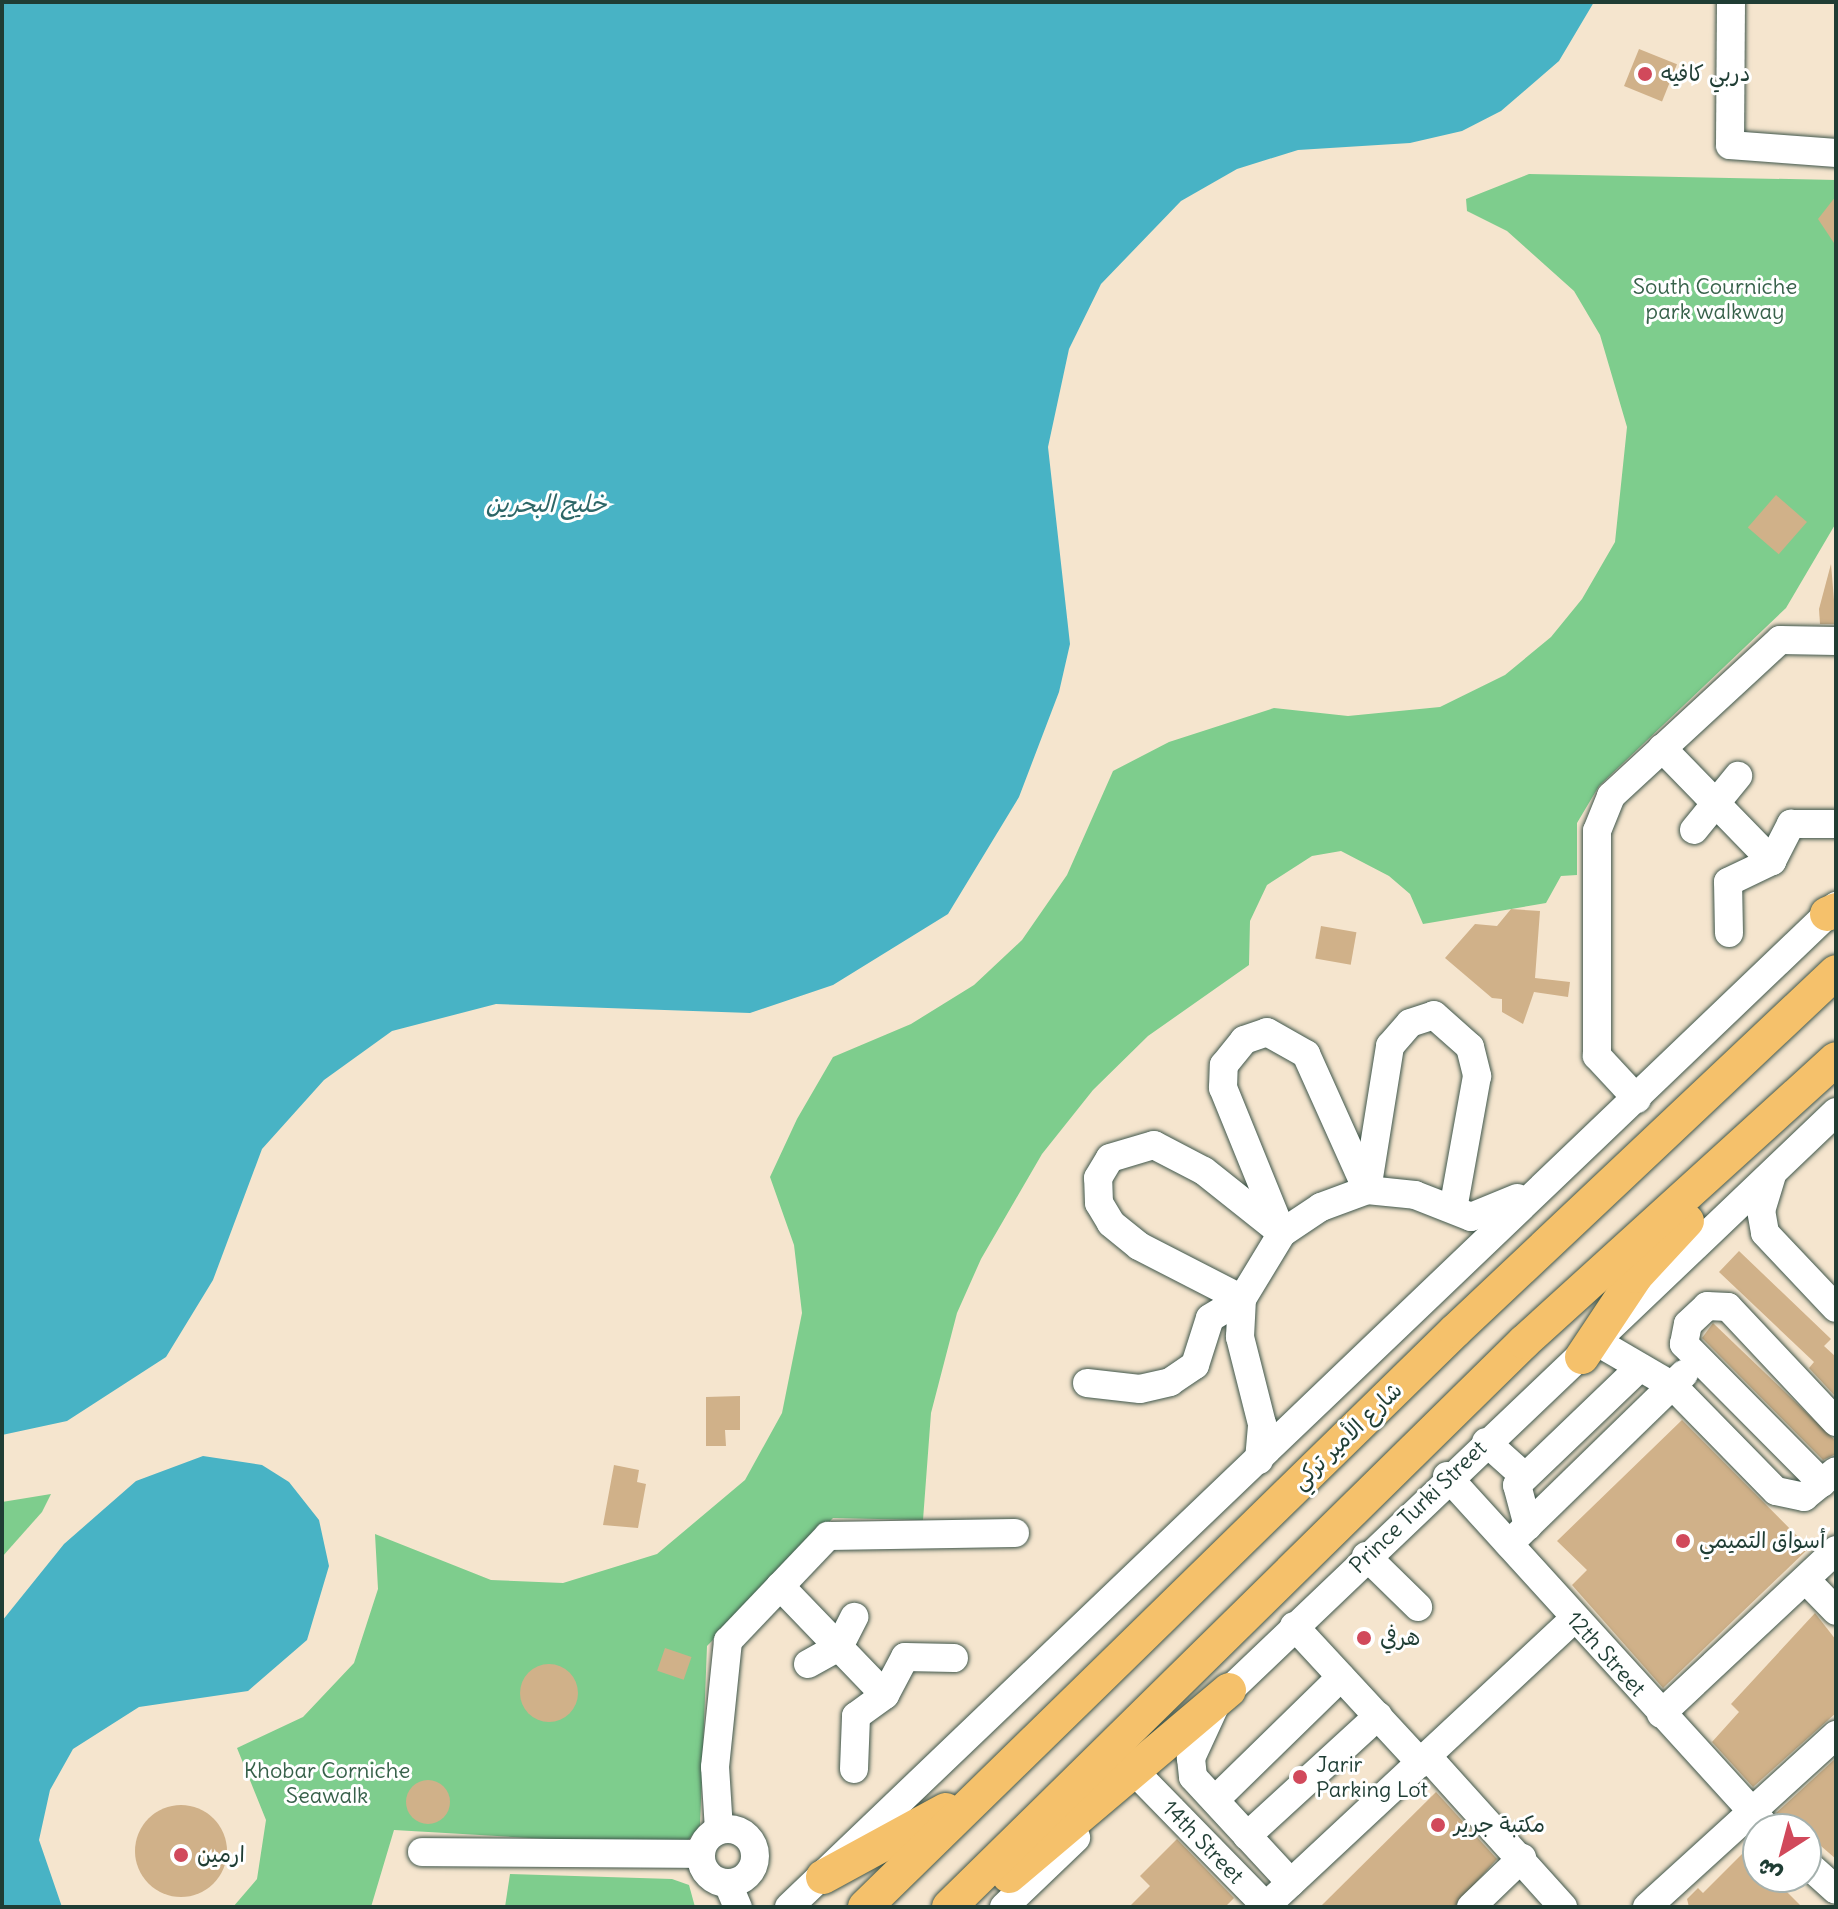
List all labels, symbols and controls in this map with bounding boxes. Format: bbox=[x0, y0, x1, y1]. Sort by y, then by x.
place label: دربي كافيه bbox=[1661, 61, 1750, 87]
marker: دربي كافيه bbox=[1636, 65, 1654, 83]
park label: South Courniche park walkway bbox=[1633, 273, 1797, 324]
water label: خليج البحرين bbox=[485, 490, 607, 518]
street label: شارع الأمير تركي bbox=[1287, 1377, 1407, 1495]
street label: Prince Turki Street bbox=[1344, 1435, 1492, 1579]
place label: أسواق التميمي bbox=[1699, 1528, 1825, 1554]
marker: أسواق التميمي bbox=[1674, 1532, 1692, 1550]
street label: 12th Street bbox=[1561, 1606, 1651, 1702]
place label: هرفي bbox=[1380, 1625, 1420, 1651]
marker: هرفي bbox=[1355, 1629, 1373, 1647]
place label: Jarir Parking Lot bbox=[1316, 1751, 1428, 1802]
park label: Khobar Corniche Seawalk bbox=[244, 1757, 410, 1808]
marker: Jarir Parking Lot bbox=[1291, 1768, 1309, 1786]
street label: 14th Street bbox=[1157, 1795, 1249, 1889]
place label: مكتبة جرير bbox=[1454, 1812, 1545, 1838]
north arrow bbox=[1742, 1813, 1822, 1893]
marker: مكتبة جرير bbox=[1429, 1816, 1447, 1834]
place label: ارمين bbox=[197, 1842, 245, 1868]
marker: ارمين bbox=[172, 1846, 190, 1864]
text: ش bbox=[1751, 1852, 1787, 1889]

